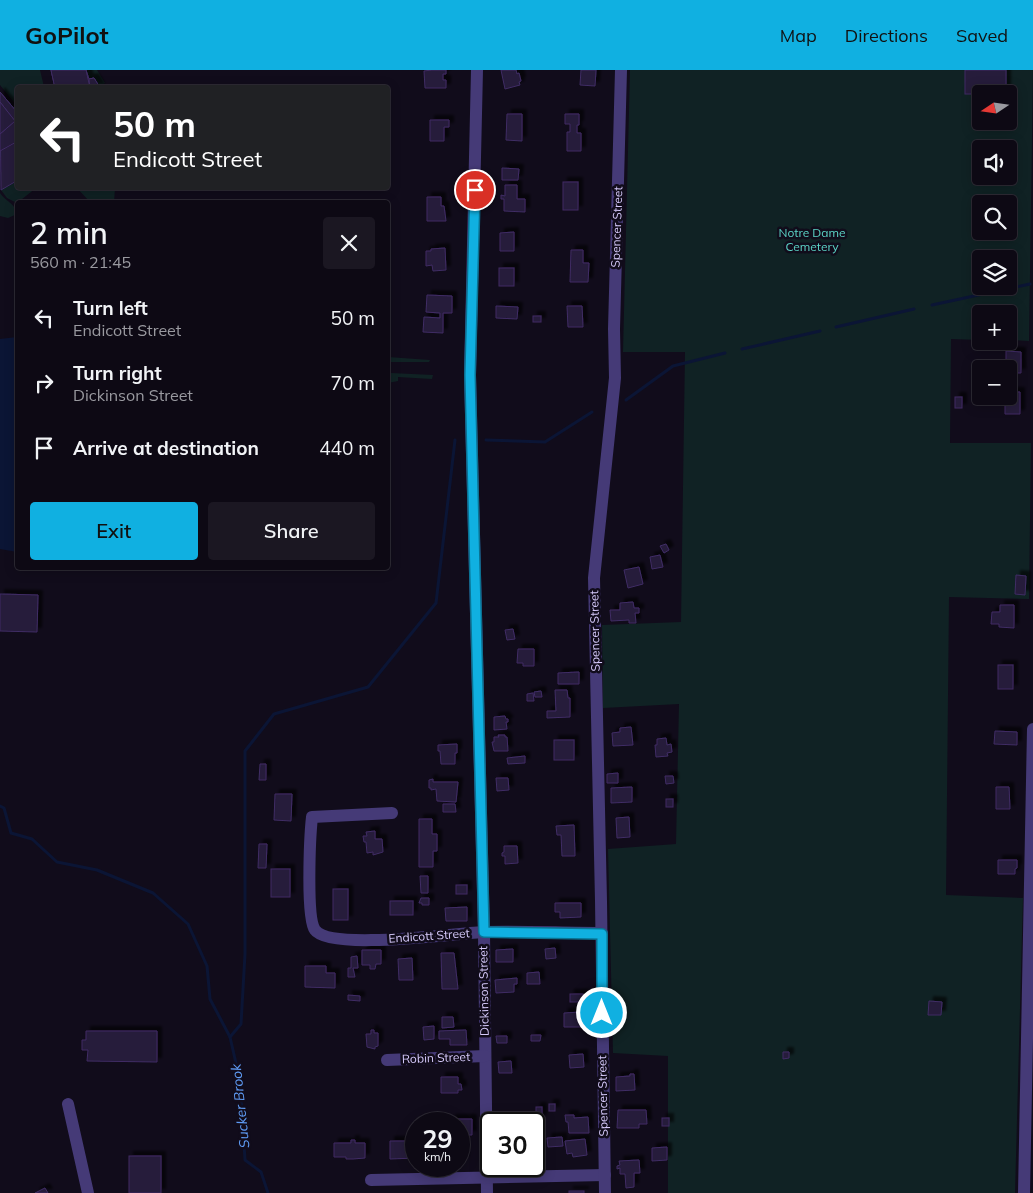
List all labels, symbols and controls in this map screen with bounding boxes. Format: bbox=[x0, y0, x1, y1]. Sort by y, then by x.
text: GoPilot bbox=[25, 20, 109, 50]
text: Map bbox=[780, 24, 817, 47]
text: Directions bbox=[845, 24, 928, 47]
text: Saved bbox=[956, 24, 1008, 47]
north arrow bbox=[972, 85, 1018, 130]
map controls bbox=[972, 85, 1017, 405]
text: 50 m bbox=[113, 102, 196, 146]
icon: left bbox=[30, 105, 95, 170]
button: sound bbox=[972, 140, 1017, 185]
text: Endicott Street bbox=[113, 145, 262, 173]
pin bbox=[454, 169, 496, 211]
icon: arrive bbox=[461, 176, 489, 204]
street label: Spencer Street bbox=[608, 186, 625, 268]
button: search bbox=[972, 195, 1017, 240]
text: 2 min bbox=[30, 214, 108, 252]
button: close bbox=[323, 217, 375, 269]
park label: Notre Dame Cemetery bbox=[778, 225, 846, 254]
button: layers bbox=[972, 250, 1017, 295]
text: 560 m · 21:45 bbox=[30, 252, 131, 272]
text: Turn left bbox=[73, 296, 148, 320]
icon: left bbox=[30, 304, 58, 332]
button: + bbox=[972, 305, 1017, 350]
text: 50 m bbox=[331, 306, 375, 330]
text: Endicott Street bbox=[73, 320, 181, 340]
button: − bbox=[972, 360, 1017, 405]
text: Turn right bbox=[73, 361, 162, 385]
icon: right bbox=[30, 369, 58, 397]
text: 70 m bbox=[331, 371, 375, 395]
text: Dickinson Street bbox=[73, 385, 193, 405]
icon: arrive bbox=[30, 434, 58, 462]
text: Arrive at destination bbox=[73, 436, 259, 460]
text: 440 m bbox=[319, 436, 375, 460]
button: Exit bbox=[30, 502, 198, 560]
button: Share bbox=[208, 502, 375, 560]
street label: Spencer Street bbox=[586, 590, 603, 672]
street label: Endicott Street bbox=[388, 925, 470, 946]
street label: Dickinson Street bbox=[475, 946, 492, 1036]
position arrow bbox=[575, 986, 627, 1038]
street label: Robin Street bbox=[402, 1049, 470, 1066]
street label: Spencer Street bbox=[594, 1055, 611, 1137]
water label: Sucker Brook bbox=[227, 1062, 253, 1149]
speed limit sign: 30 bbox=[480, 1112, 545, 1177]
text: 29 bbox=[422, 1123, 453, 1154]
text: km/h bbox=[424, 1149, 451, 1164]

